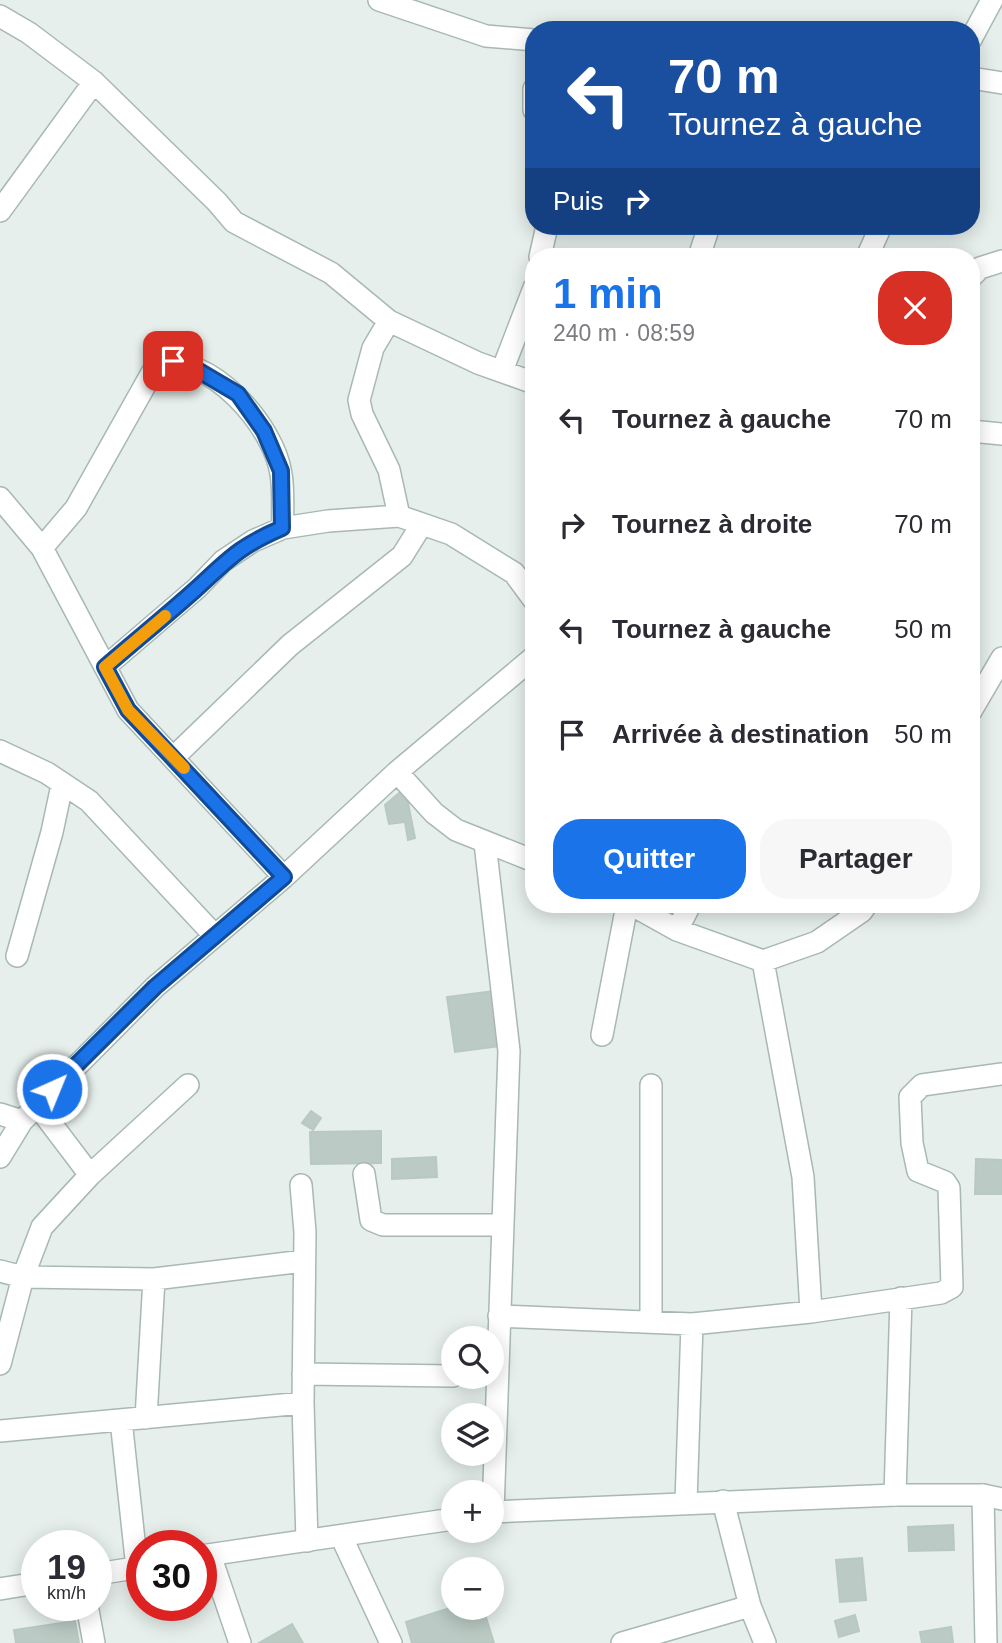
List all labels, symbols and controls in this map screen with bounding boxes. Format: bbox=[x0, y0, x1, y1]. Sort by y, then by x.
icon: left bbox=[553, 49, 644, 140]
text: 70 m bbox=[668, 49, 780, 103]
text: Tournez à gauche bbox=[668, 106, 922, 142]
icon: right bbox=[618, 182, 656, 220]
text: Puis bbox=[553, 186, 604, 216]
text: 1 min bbox=[553, 270, 663, 317]
button: close bbox=[878, 271, 952, 345]
text: 240 m · 08:59 bbox=[553, 320, 695, 346]
pin bbox=[143, 331, 203, 391]
icon: arrive bbox=[154, 342, 192, 380]
icon: left bbox=[553, 401, 591, 439]
text: Tournez à gauche bbox=[612, 404, 831, 434]
text: 70 m bbox=[894, 404, 952, 434]
icon: right bbox=[553, 506, 591, 544]
text: Tournez à droite bbox=[612, 509, 812, 539]
text: 70 m bbox=[894, 509, 952, 539]
icon: left bbox=[553, 611, 591, 649]
text: Tournez à gauche bbox=[612, 614, 831, 644]
text: 50 m bbox=[894, 614, 952, 644]
icon: arrive bbox=[553, 716, 591, 754]
text: Arrivée à destination bbox=[612, 719, 869, 749]
text: 50 m bbox=[894, 719, 952, 749]
button: Quitter bbox=[553, 819, 746, 899]
button: Partager bbox=[760, 819, 952, 899]
position arrow bbox=[15, 1052, 89, 1126]
map controls bbox=[441, 1326, 504, 1620]
button: search bbox=[441, 1326, 504, 1389]
button: layers bbox=[441, 1403, 504, 1466]
button: + bbox=[441, 1480, 504, 1543]
speed limit sign: 30 bbox=[126, 1530, 217, 1621]
text: 19 bbox=[47, 1547, 86, 1586]
button: − bbox=[441, 1557, 504, 1620]
text: km/h bbox=[47, 1583, 86, 1603]

